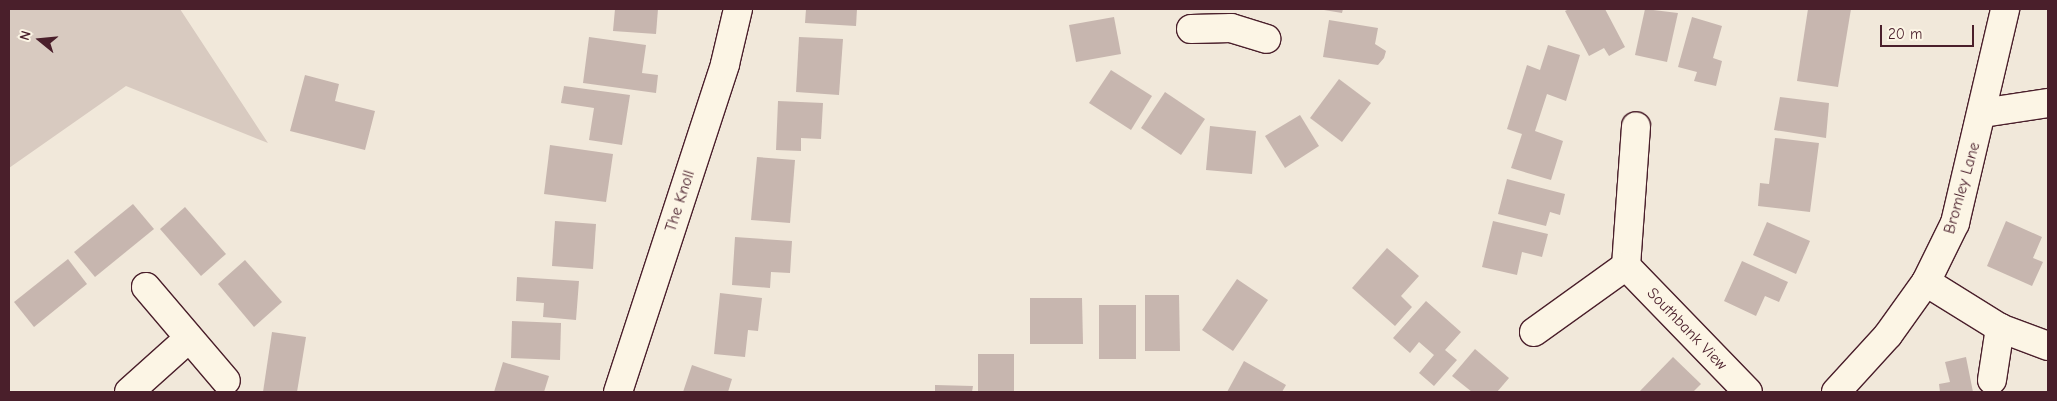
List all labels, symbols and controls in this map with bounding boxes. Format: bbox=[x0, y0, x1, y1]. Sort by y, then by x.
north arrow bbox=[15, 15, 65, 65]
scale bar bbox=[1882, 15, 1976, 47]
text: 20 m bbox=[1888, 25, 1922, 43]
text: N bbox=[16, 29, 35, 42]
street label: Bromley Lane bbox=[1940, 140, 1984, 236]
street label: The Knoll bbox=[661, 168, 699, 234]
street label: Southbank View bbox=[1643, 284, 1731, 374]

